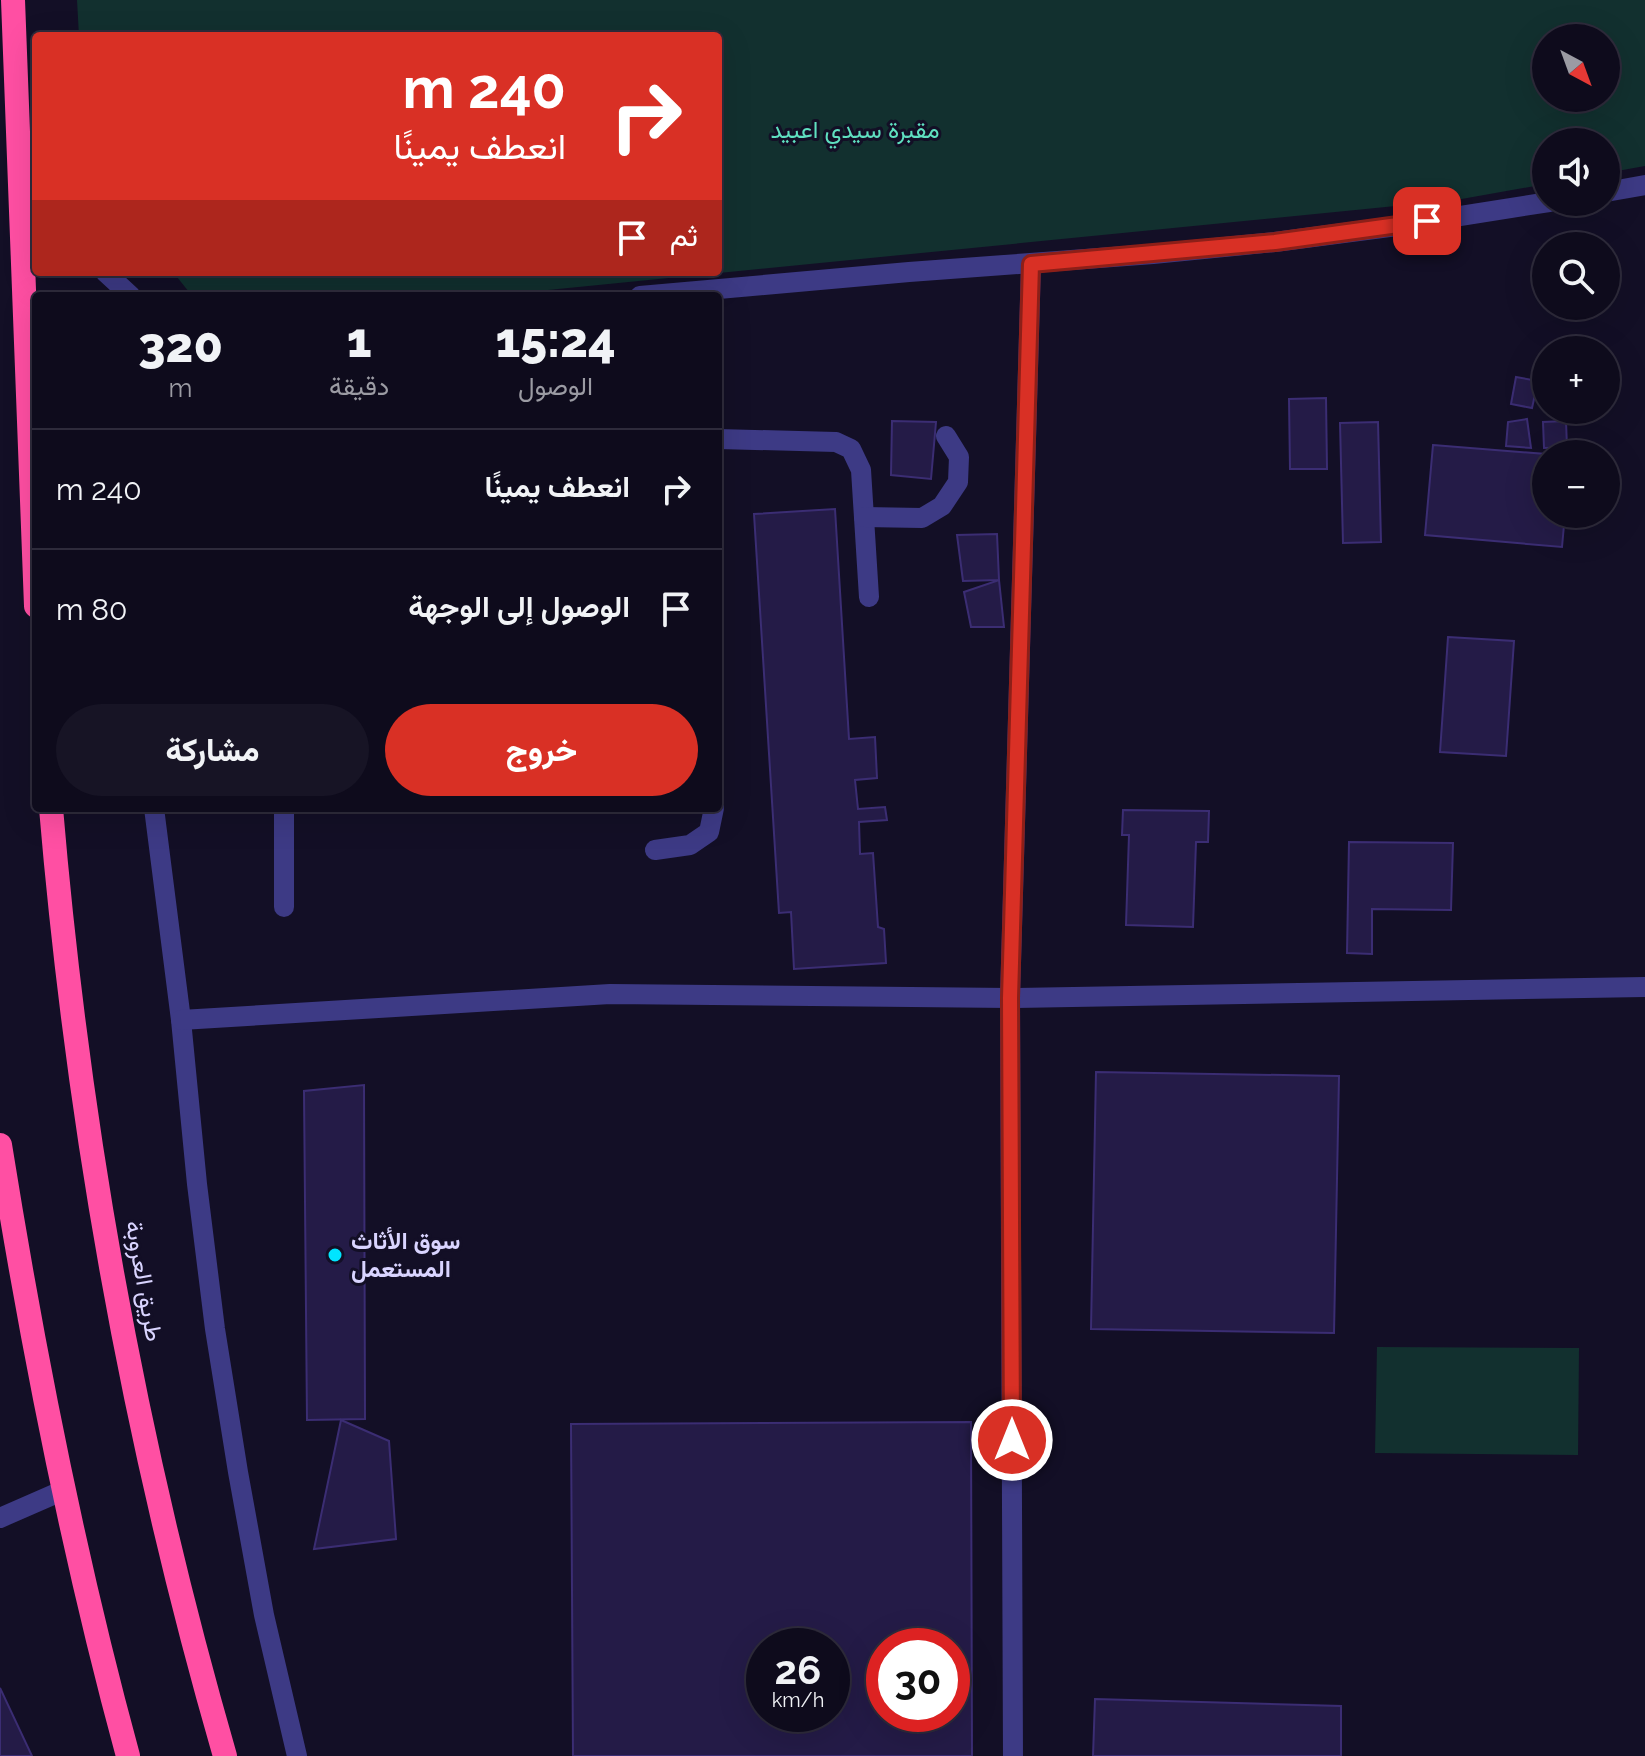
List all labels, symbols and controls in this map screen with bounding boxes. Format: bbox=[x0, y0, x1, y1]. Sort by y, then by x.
north arrow bbox=[1532, 24, 1620, 112]
map controls bbox=[1532, 24, 1620, 528]
text: 240 m bbox=[402, 55, 566, 121]
icon: right bbox=[594, 64, 698, 168]
park label: مقبرة سيدي اعبيد bbox=[770, 115, 940, 149]
text: انعطف يمينًا bbox=[393, 125, 566, 167]
button: sound bbox=[1532, 128, 1620, 216]
pin bbox=[1393, 187, 1461, 255]
icon: arrive bbox=[1405, 199, 1449, 243]
icon: arrive bbox=[610, 216, 654, 260]
text: ثم bbox=[670, 218, 698, 253]
button: search bbox=[1532, 232, 1620, 320]
text: 1 bbox=[347, 312, 372, 368]
text: 15:24 bbox=[495, 312, 616, 368]
text: 320 bbox=[138, 317, 223, 373]
button: + bbox=[1532, 336, 1620, 424]
text: دقيقة bbox=[329, 371, 389, 401]
text: الوصول bbox=[518, 371, 593, 401]
text: m bbox=[169, 373, 193, 403]
button: − bbox=[1532, 440, 1620, 528]
icon: right bbox=[654, 467, 698, 511]
text: انعطف يمينًا bbox=[485, 469, 630, 504]
text: 240 m bbox=[56, 472, 142, 507]
icon: arrive bbox=[654, 587, 698, 631]
text: الوصول إلى الوجهة bbox=[408, 589, 630, 624]
text: 80 m bbox=[56, 592, 127, 627]
button: مشاركة bbox=[56, 704, 369, 796]
button: خروج bbox=[385, 704, 698, 796]
street label: طريق العروبة bbox=[119, 1218, 169, 1344]
place label: سوق الأثاث المستعمل bbox=[351, 1226, 461, 1283]
marker: سوق الأثاث المستعمل bbox=[326, 1246, 344, 1264]
position arrow bbox=[970, 1398, 1054, 1482]
speed limit sign: 30 bbox=[866, 1628, 970, 1732]
text: 26 bbox=[775, 1646, 821, 1693]
text: km/h bbox=[772, 1688, 824, 1712]

